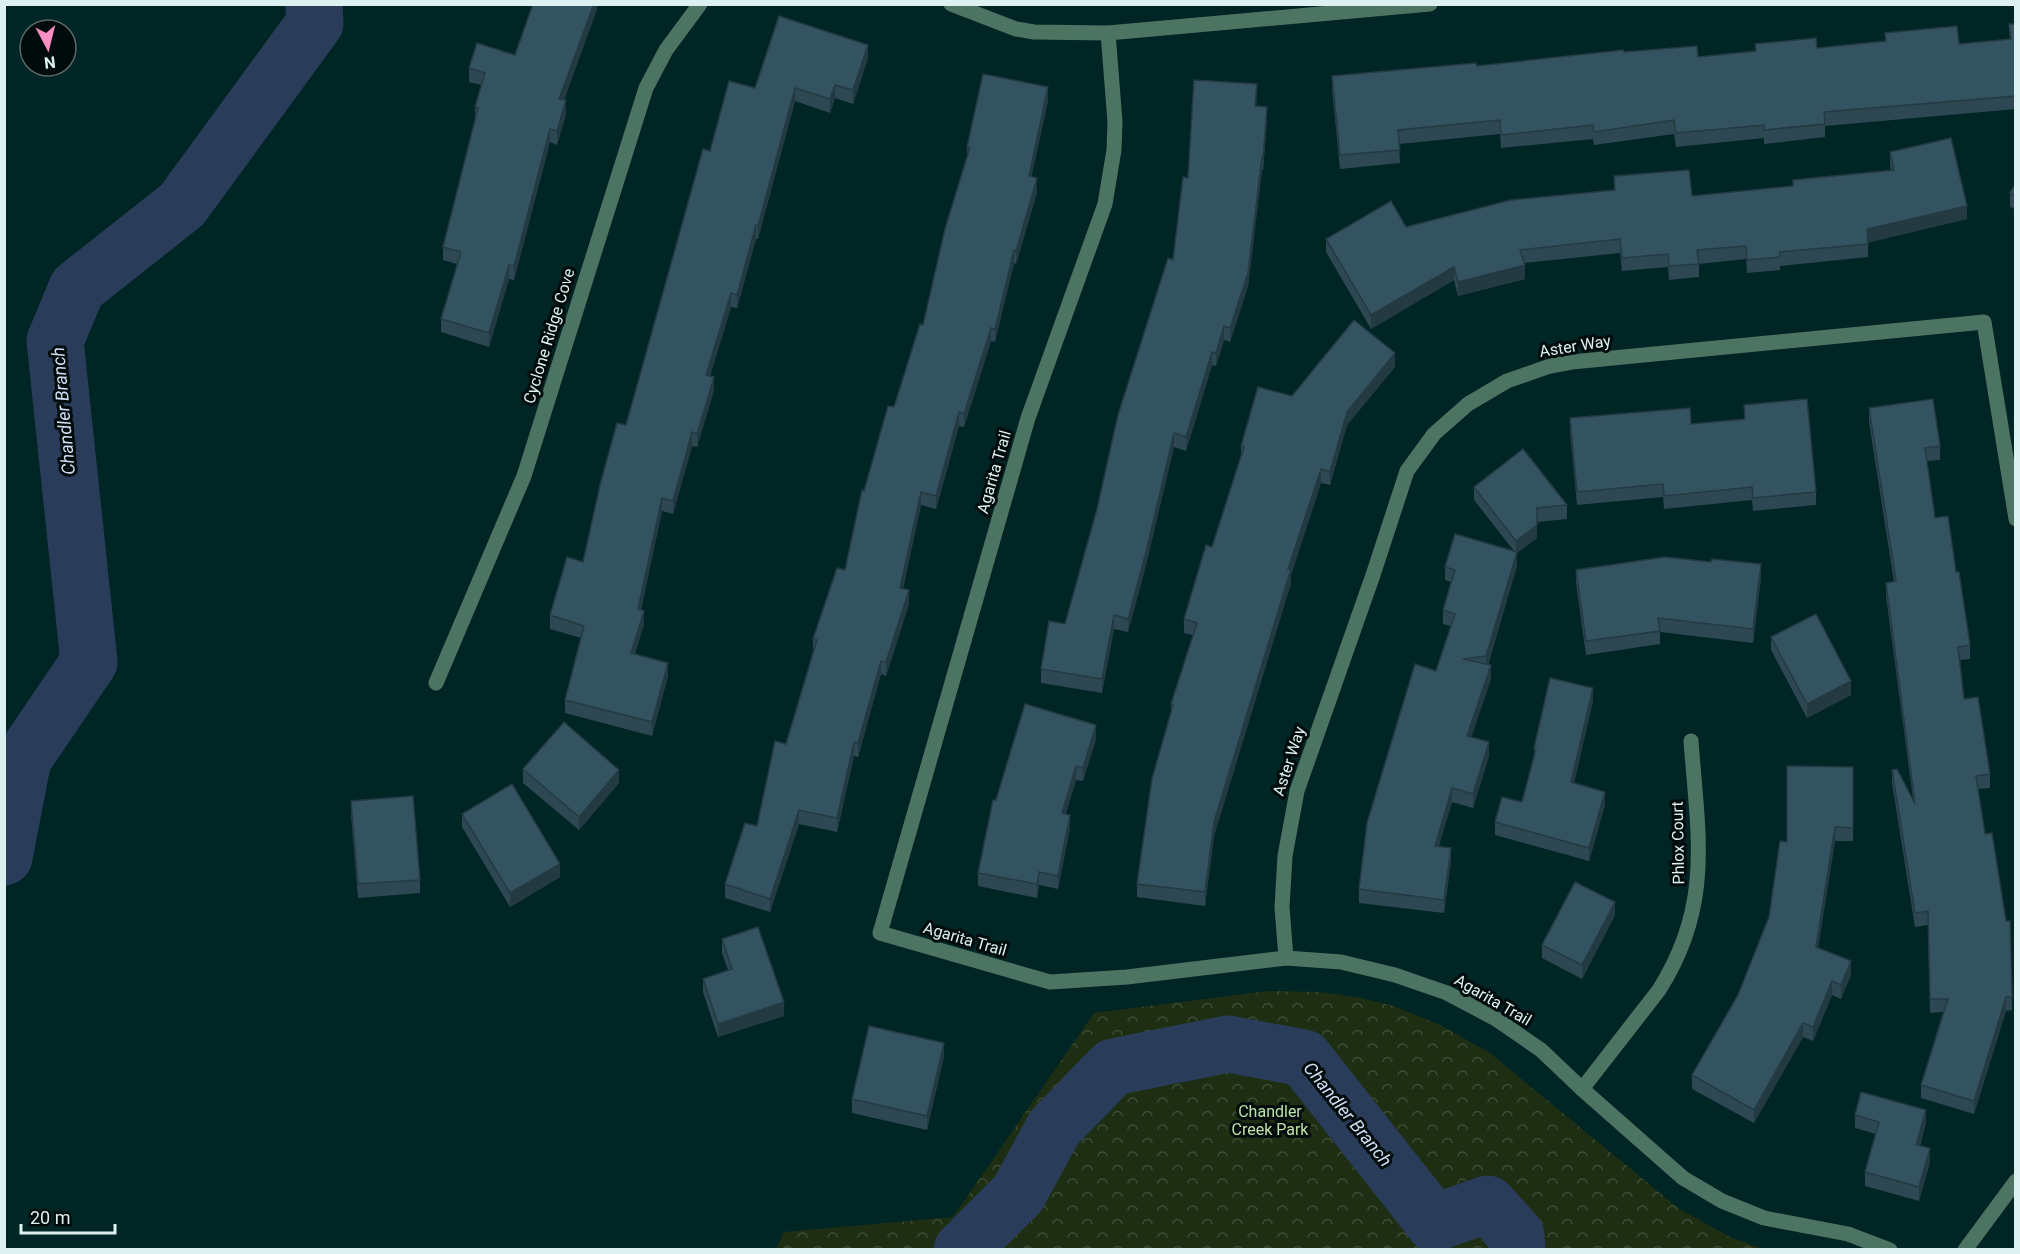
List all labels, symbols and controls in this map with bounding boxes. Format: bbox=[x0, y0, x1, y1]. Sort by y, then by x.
north arrow bbox=[18, 18, 78, 78]
text: N bbox=[43, 52, 57, 73]
street label: Cyclone Ridge Cove bbox=[519, 266, 579, 406]
street label: Aster Way bbox=[1538, 331, 1612, 361]
water label: Chandler Branch bbox=[47, 346, 79, 476]
street label: Agarita Trail bbox=[973, 428, 1015, 516]
street label: Aster Way bbox=[1269, 723, 1309, 798]
street label: Phlox Court bbox=[1668, 801, 1688, 885]
street label: Agarita Trail bbox=[921, 918, 1009, 960]
street label: Agarita Trail bbox=[1451, 970, 1535, 1030]
water label: Chandler Branch bbox=[1300, 1058, 1396, 1170]
park label: Chandler Creek Park bbox=[1232, 1102, 1309, 1139]
scale bar bbox=[21, 1197, 116, 1235]
text: 20 m bbox=[30, 1207, 70, 1228]

